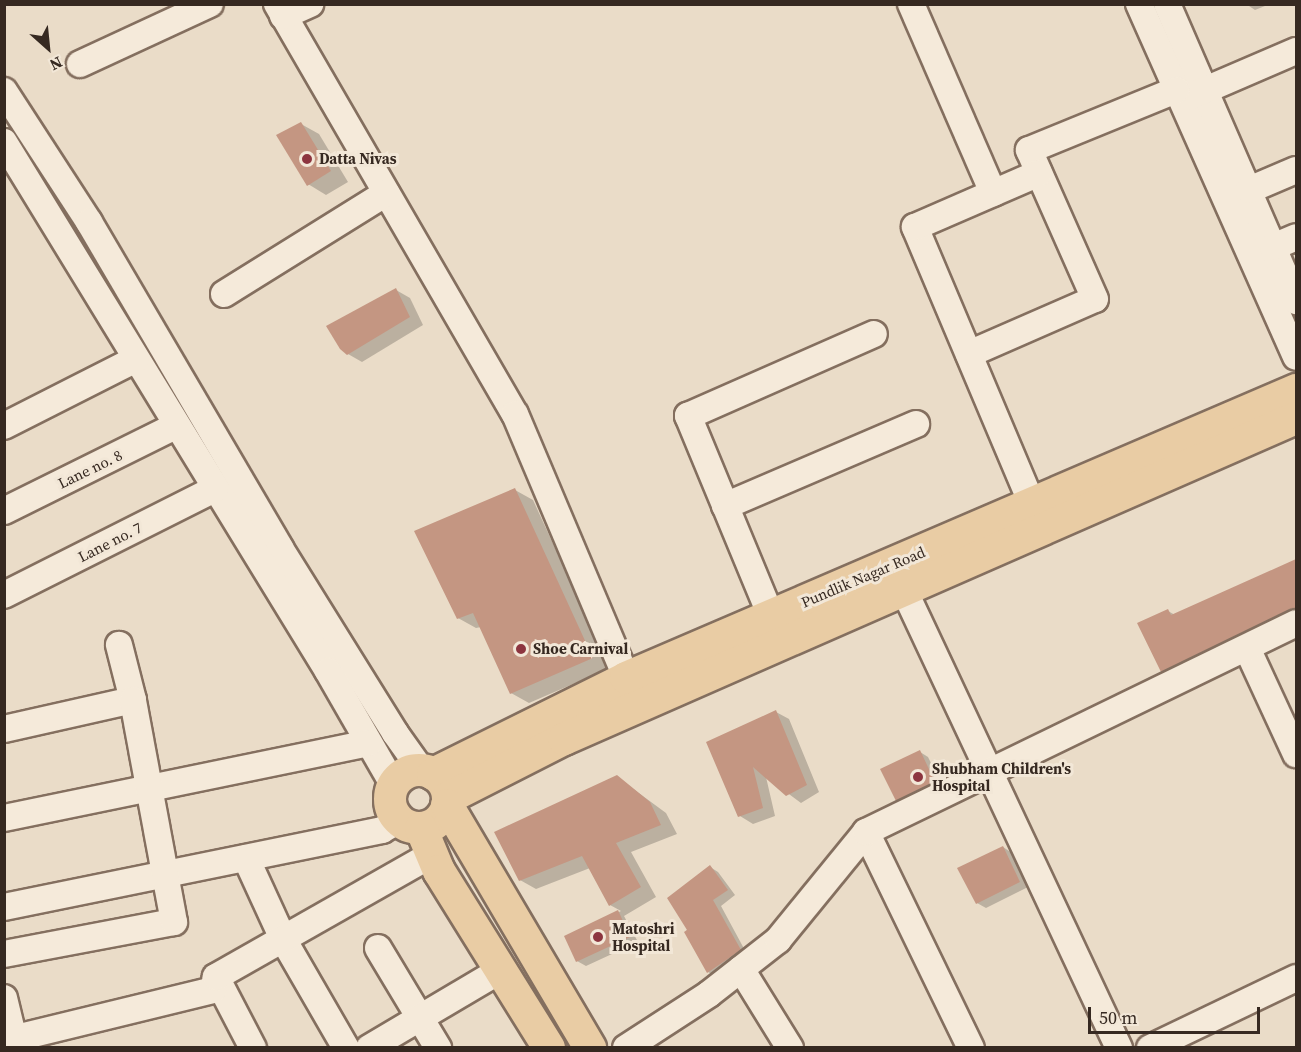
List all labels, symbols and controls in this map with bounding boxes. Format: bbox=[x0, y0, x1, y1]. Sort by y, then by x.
north arrow bbox=[18, 18, 78, 78]
text: N bbox=[46, 52, 66, 76]
place label: Datta Nivas bbox=[319, 150, 397, 168]
marker: Datta Nivas bbox=[300, 152, 314, 166]
street label: Lane no. 8 bbox=[55, 446, 125, 492]
street label: Lane no. 7 bbox=[75, 518, 145, 566]
street label: Pundlik Nagar Road bbox=[798, 543, 928, 611]
place label: Shoe Carnival bbox=[533, 640, 628, 658]
marker: Shoe Carnival bbox=[514, 642, 528, 656]
place label: Shubham Children's Hospital bbox=[932, 759, 1071, 794]
marker: Shubham Children's Hospital bbox=[909, 768, 927, 786]
place label: Matoshri Hospital bbox=[612, 919, 674, 954]
marker: Matoshri Hospital bbox=[589, 928, 607, 946]
scale bar bbox=[1091, 995, 1264, 1033]
text: 50 m bbox=[1099, 1005, 1137, 1030]

